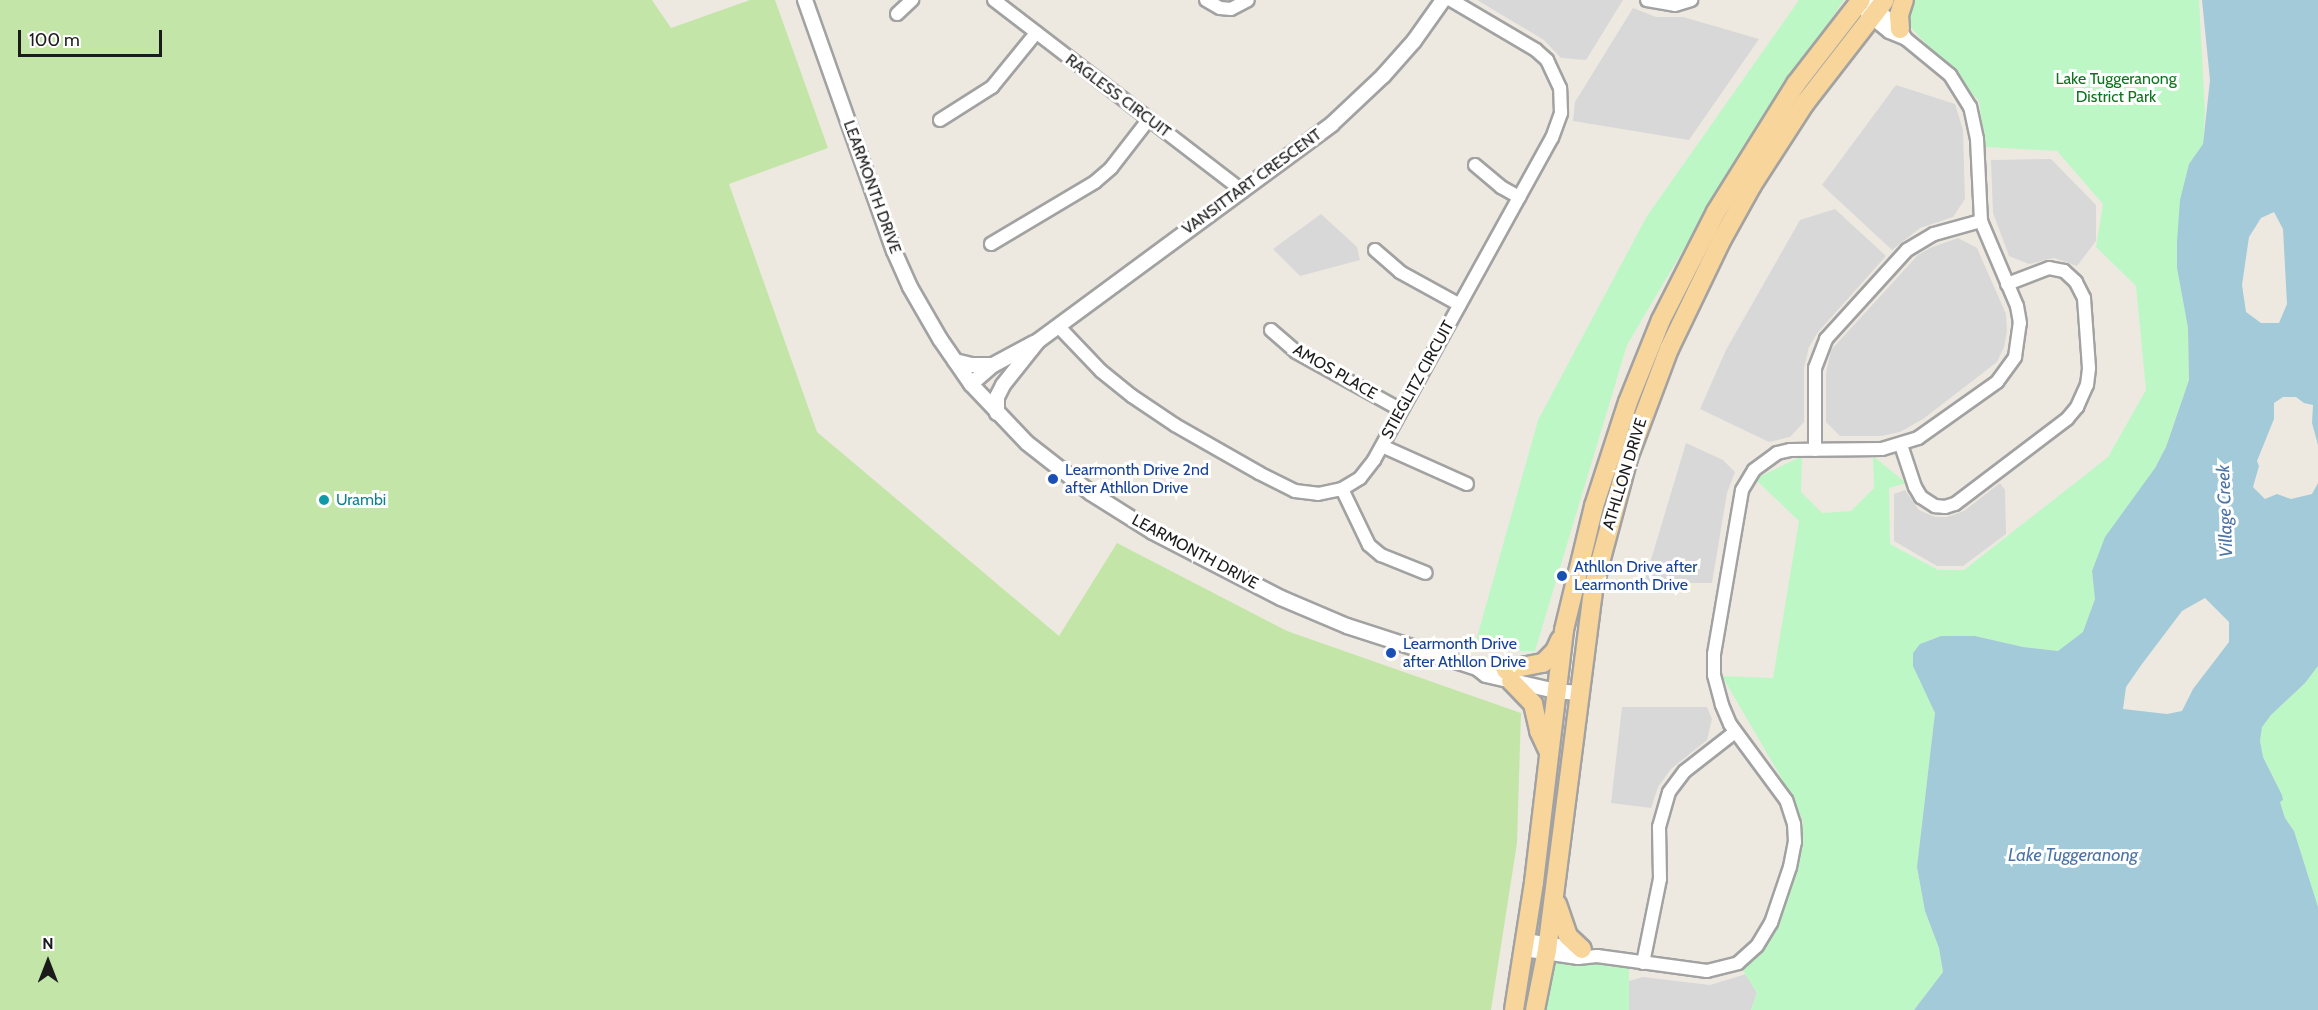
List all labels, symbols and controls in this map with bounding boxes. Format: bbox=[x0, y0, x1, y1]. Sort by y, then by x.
scale bar bbox=[21, 18, 165, 56]
text: 100 m bbox=[29, 29, 80, 51]
street label: RAGLESS CIRCUIT bbox=[1062, 50, 1174, 142]
park label: Lake Tuggeranong District Park bbox=[2055, 69, 2177, 107]
street label: LEARMONTH DRIVE bbox=[839, 118, 905, 256]
street label: VANSITTART CRESCENT bbox=[1179, 125, 1325, 239]
street label: STIEGLITZ CIRCUIT bbox=[1378, 318, 1458, 442]
street label: AMOS PLACE bbox=[1290, 340, 1380, 404]
street label: ATHLLON DRIVE bbox=[1599, 416, 1651, 532]
place label: Learmonth Drive 2nd after Athllon Drive bbox=[1065, 460, 1209, 498]
water label: Village Creek bbox=[2213, 464, 2237, 558]
marker: Learmonth Drive 2nd after Athllon Drive bbox=[1046, 472, 1060, 486]
place label: Urambi bbox=[336, 490, 386, 510]
marker: Urambi bbox=[317, 493, 331, 507]
street label: LEARMONTH DRIVE bbox=[1129, 511, 1261, 593]
place label: Athllon Drive after Learmonth Drive bbox=[1574, 557, 1697, 595]
marker: Athllon Drive after Learmonth Drive bbox=[1555, 569, 1569, 583]
place label: Learmonth Drive after Athllon Drive bbox=[1403, 634, 1526, 672]
marker: Learmonth Drive after Athllon Drive bbox=[1384, 646, 1398, 660]
water label: Lake Tuggeranong bbox=[2008, 844, 2138, 866]
north arrow bbox=[18, 932, 78, 992]
text: N bbox=[42, 934, 54, 953]

